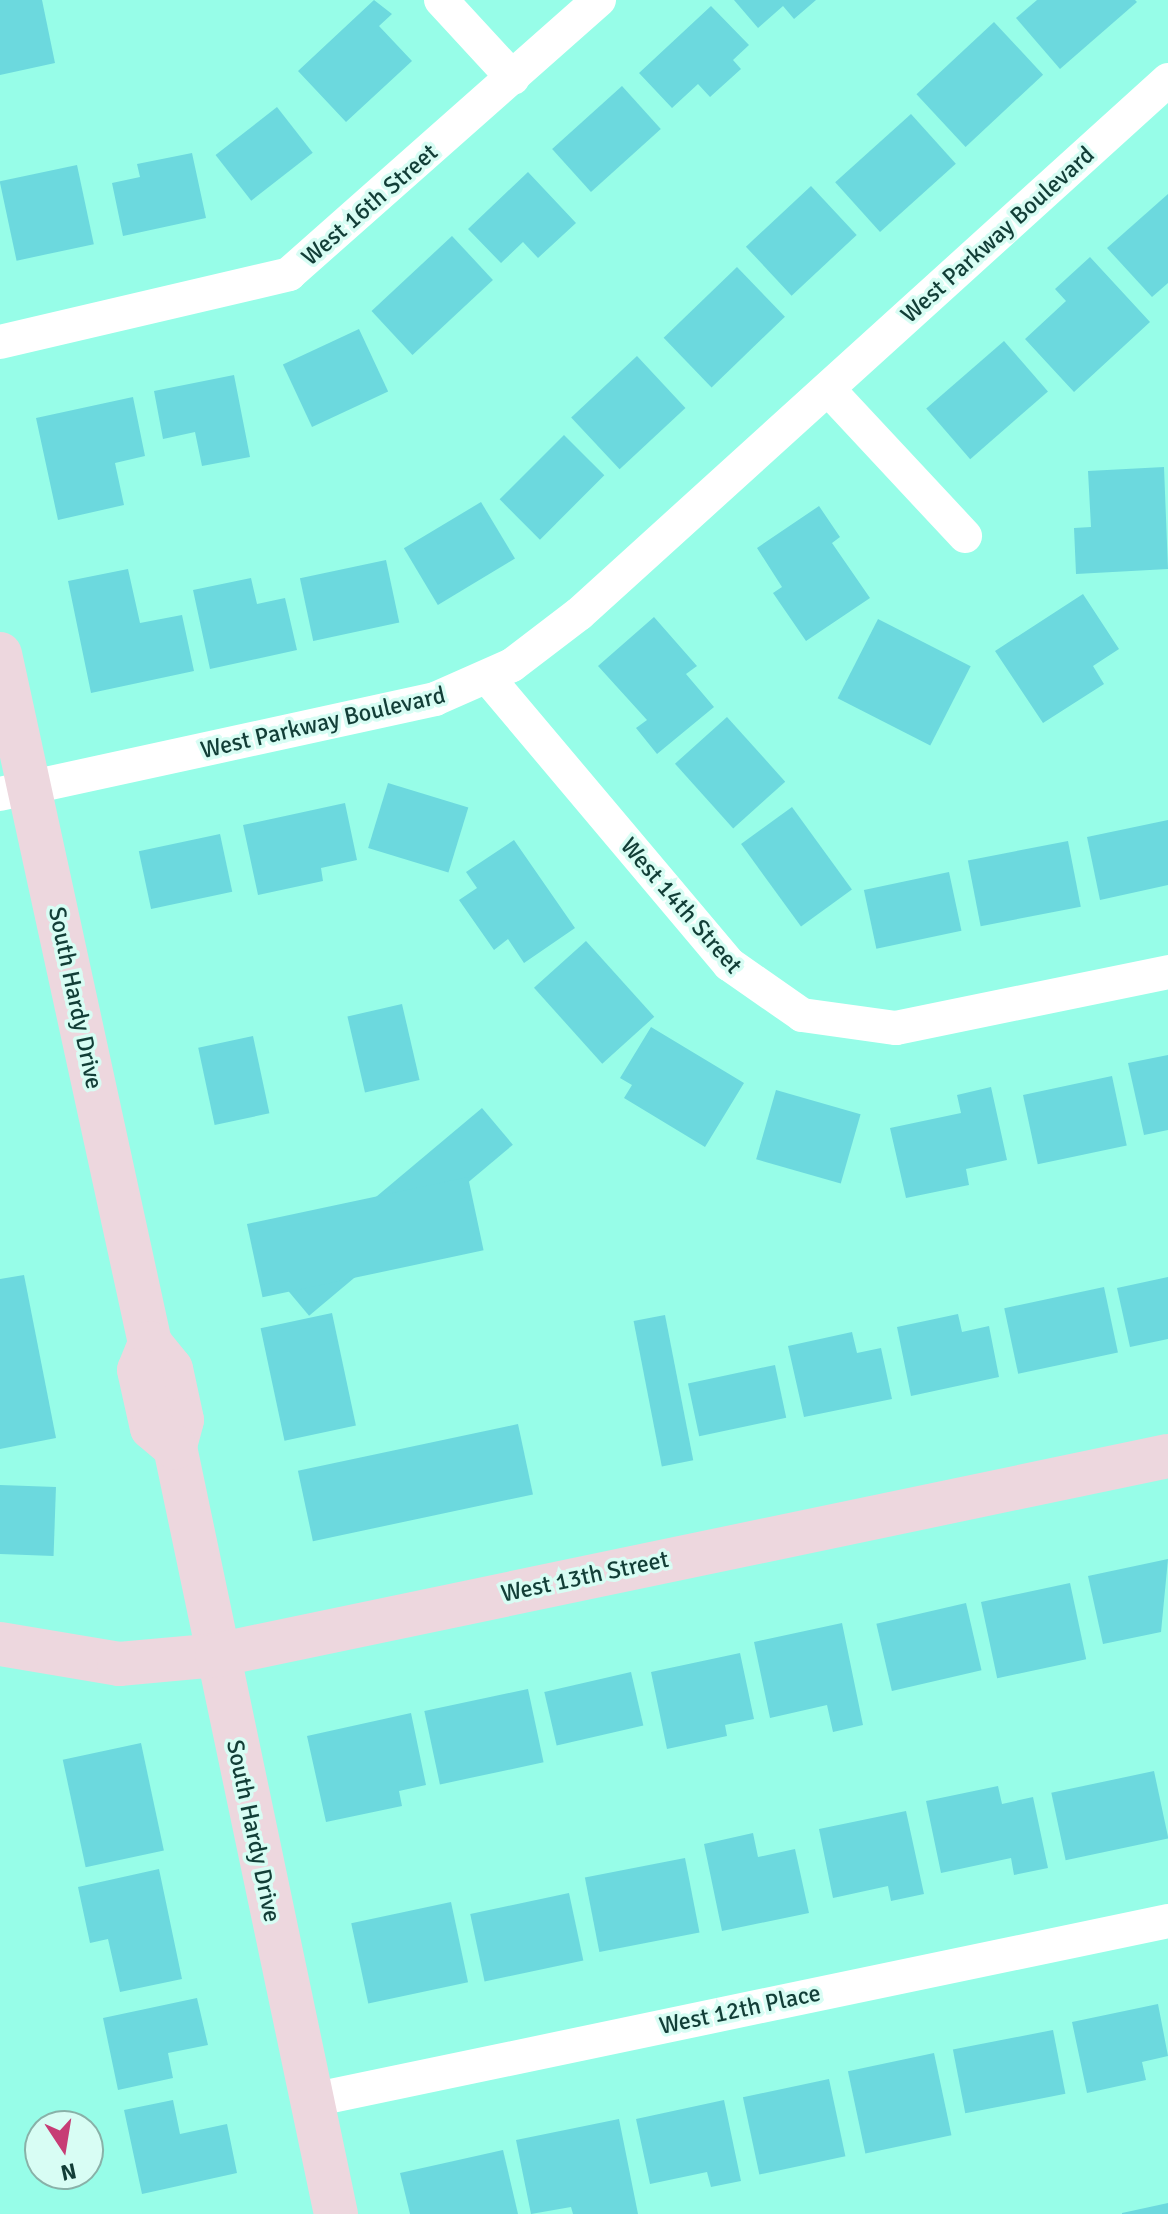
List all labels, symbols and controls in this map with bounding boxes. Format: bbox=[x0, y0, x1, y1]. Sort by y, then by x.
street label: West 16th Street bbox=[296, 138, 444, 272]
street label: West Parkway Boulevard bbox=[895, 141, 1101, 329]
street label: West Parkway Boulevard bbox=[198, 681, 448, 765]
street label: West 14th Street bbox=[614, 832, 748, 980]
street label: South Hardy Drive bbox=[42, 904, 108, 1092]
street label: West 13th Street bbox=[498, 1545, 672, 1609]
street label: South Hardy Drive bbox=[220, 1737, 286, 1925]
street label: West 12th Place bbox=[657, 1979, 823, 2041]
north arrow bbox=[24, 2110, 104, 2190]
text: N bbox=[58, 2157, 79, 2187]

